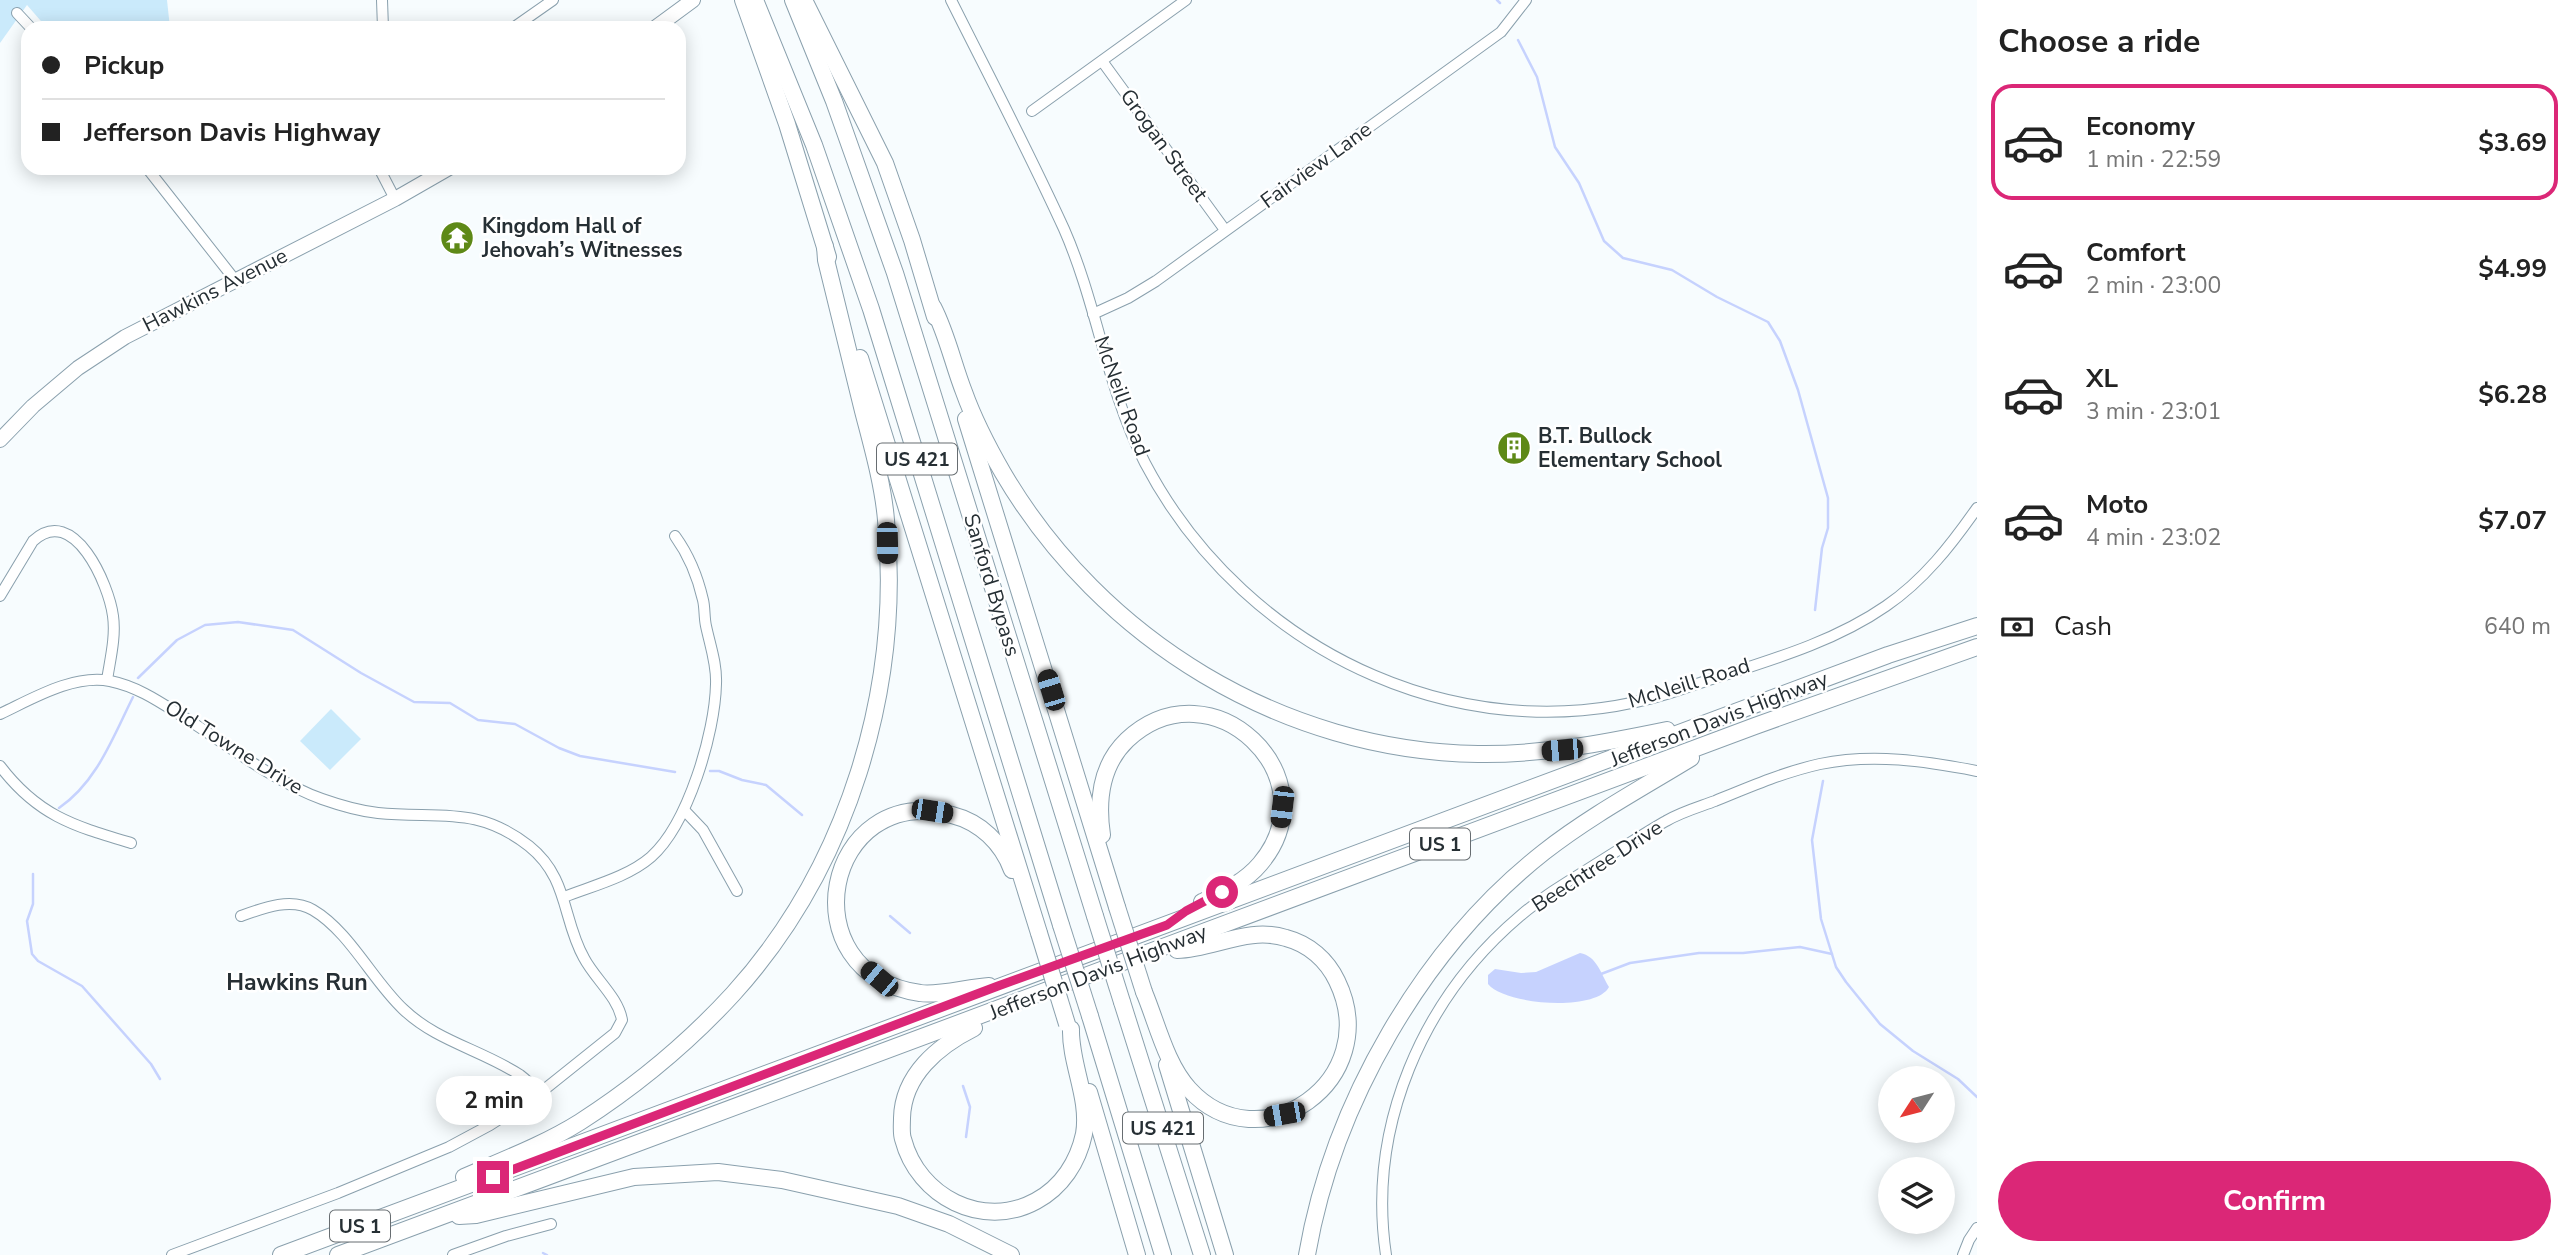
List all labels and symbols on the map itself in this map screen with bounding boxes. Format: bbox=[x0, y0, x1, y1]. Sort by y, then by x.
street label: Grogan Street bbox=[1114, 83, 1215, 207]
street label: Fairview Lane bbox=[1255, 115, 1377, 215]
place label: Kingdom Hall of Jehovah’s Witnesses bbox=[481, 212, 682, 264]
temple icon: Kingdom Hall of Jehovah’s Witnesses bbox=[438, 219, 476, 257]
street label: Hawkins Avenue bbox=[138, 241, 292, 339]
street label: McNeill Road bbox=[1087, 332, 1157, 460]
place label: B.T. Bullock Elementary School bbox=[1538, 422, 1722, 474]
building icon: B.T. Bullock Elementary School bbox=[1495, 429, 1533, 467]
road number: US 421 bbox=[877, 444, 957, 474]
street label: Sanford Bypass bbox=[957, 510, 1027, 660]
car bbox=[877, 522, 898, 564]
street label: McNeill Road bbox=[1625, 651, 1753, 715]
street label: Jefferson Davis Highway bbox=[1605, 664, 1832, 774]
car bbox=[1035, 667, 1068, 713]
street label: Old Towne Drive bbox=[159, 693, 309, 801]
car bbox=[1541, 738, 1584, 762]
car bbox=[1270, 785, 1295, 829]
car bbox=[910, 797, 955, 825]
street label: Beechtree Drive bbox=[1526, 813, 1668, 919]
road number: US 1 bbox=[1410, 828, 1470, 860]
route start bbox=[1206, 876, 1238, 908]
street label: Jefferson Davis Highway bbox=[984, 917, 1211, 1027]
car bbox=[857, 957, 902, 1001]
district label: Hawkins Run bbox=[226, 967, 368, 998]
north arrow bbox=[1878, 1066, 1955, 1143]
callout: 2 min bbox=[435, 1076, 551, 1124]
car bbox=[1262, 1100, 1307, 1128]
road number: US 421 bbox=[1123, 1112, 1203, 1144]
route end bbox=[477, 1161, 509, 1193]
road number: US 1 bbox=[330, 1210, 390, 1242]

